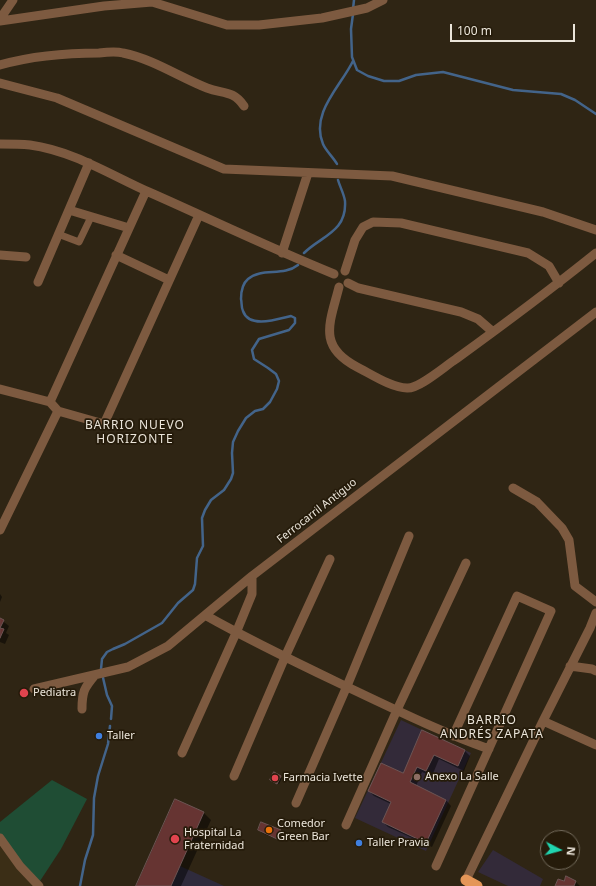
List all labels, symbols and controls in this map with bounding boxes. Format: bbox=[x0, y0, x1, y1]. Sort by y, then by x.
scale bar bbox=[452, 16, 577, 42]
text: 100 m bbox=[457, 22, 492, 39]
district label: BARRIO NUEVO HORIZONTE bbox=[85, 419, 185, 447]
street label: Ferrocarril Antiguo bbox=[275, 476, 359, 546]
place label: Pediatra bbox=[33, 686, 76, 700]
marker: Pediatra bbox=[18, 687, 30, 699]
district label: BARRIO ANDRÉS ZAPATA bbox=[440, 714, 544, 742]
place label: Taller bbox=[107, 729, 135, 743]
marker: Taller bbox=[94, 731, 104, 741]
place label: Anexo La Salle bbox=[425, 770, 499, 784]
place label: Farmacia Ivette bbox=[283, 771, 363, 785]
marker: Anexo La Salle bbox=[412, 772, 422, 782]
marker: Farmacia Ivette bbox=[270, 773, 280, 783]
place label: Comedor Green Bar bbox=[277, 817, 329, 843]
marker: Comedor Green Bar bbox=[264, 825, 274, 835]
place label: Hospital La Fraternidad bbox=[184, 826, 244, 852]
north arrow bbox=[540, 830, 580, 870]
marker: Hospital La Fraternidad bbox=[169, 833, 181, 845]
place label: Taller Pravia bbox=[367, 836, 429, 850]
marker: Taller Pravia bbox=[354, 838, 364, 848]
text: N bbox=[564, 846, 579, 856]

